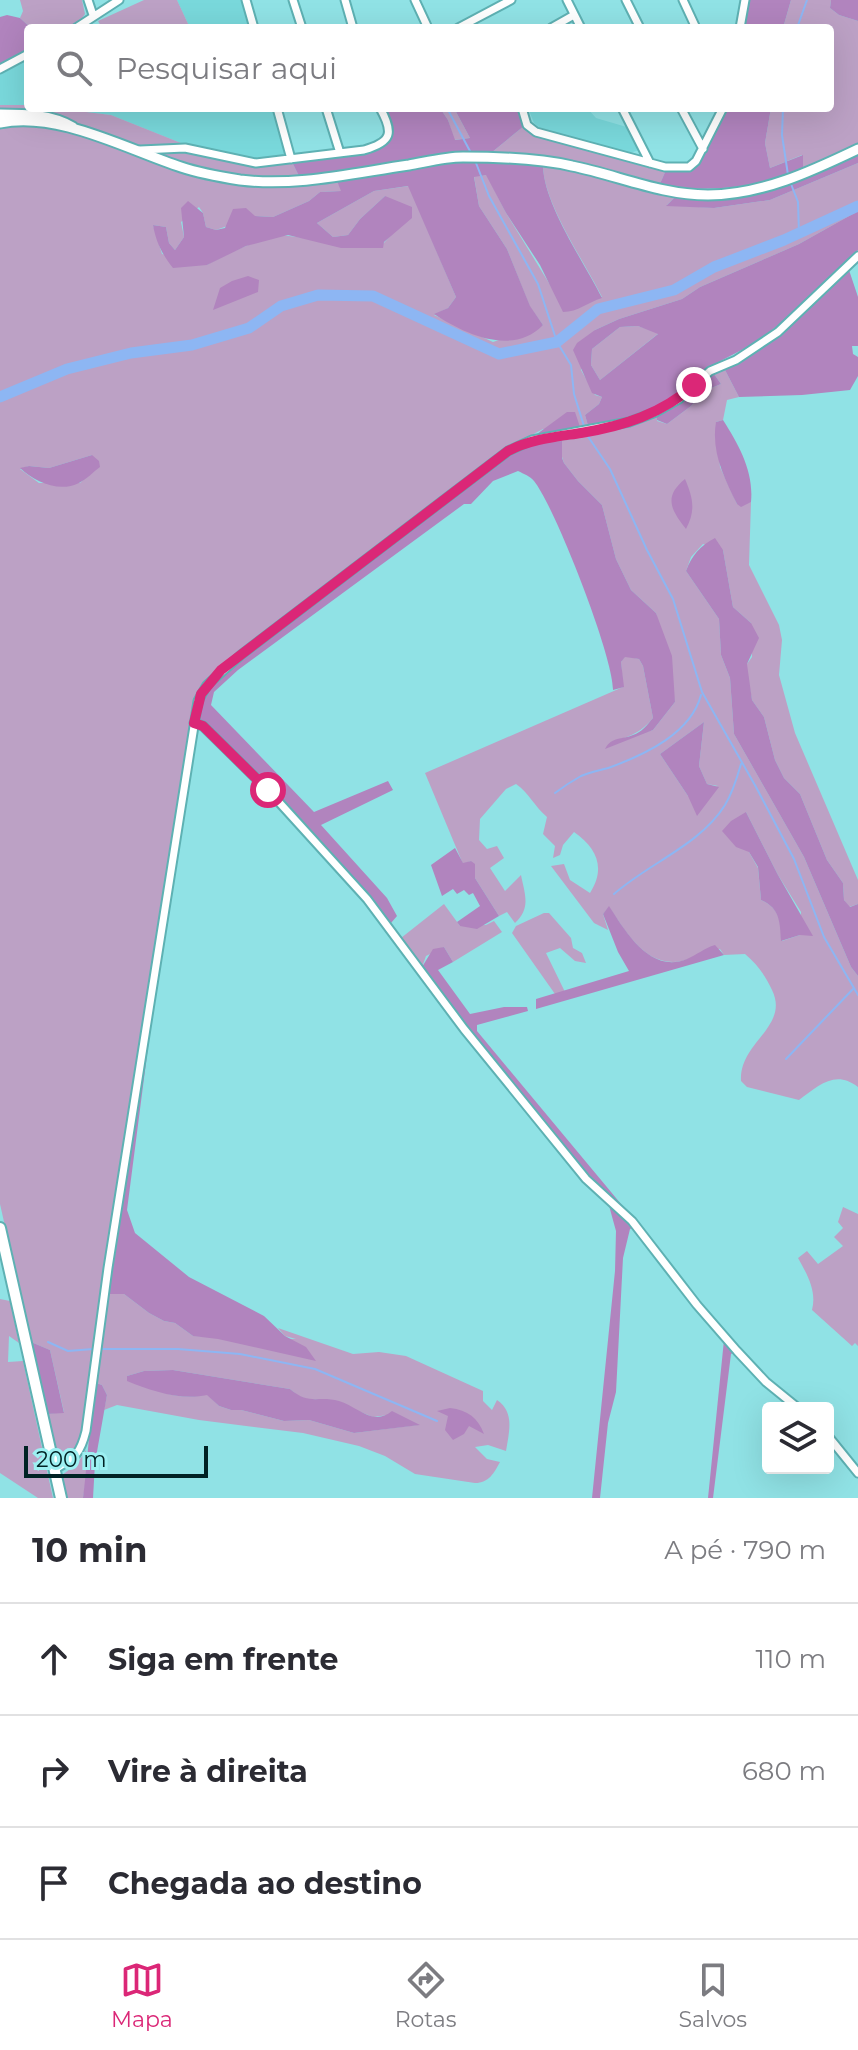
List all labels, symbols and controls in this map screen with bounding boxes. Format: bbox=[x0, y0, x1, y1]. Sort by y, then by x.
search box bbox=[24, 24, 834, 112]
icon: search bbox=[52, 46, 96, 90]
text: Pesquisar aqui bbox=[116, 50, 337, 87]
route end bbox=[676, 367, 712, 403]
route start bbox=[250, 772, 286, 808]
map controls bbox=[762, 1402, 834, 1474]
button: layers bbox=[762, 1402, 834, 1474]
scale bar bbox=[24, 1442, 208, 1478]
text: 200 m bbox=[36, 1446, 107, 1473]
text: 10 min bbox=[32, 1529, 147, 1571]
text: A pé · 790 m bbox=[664, 1534, 826, 1566]
icon: ahead bbox=[32, 1637, 76, 1681]
text: Siga em frente bbox=[108, 1641, 338, 1678]
text: 110 m bbox=[756, 1643, 826, 1675]
icon: right bbox=[32, 1749, 76, 1793]
text: Vire à direita bbox=[108, 1753, 308, 1790]
text: 680 m bbox=[742, 1755, 826, 1787]
icon: arrive bbox=[32, 1861, 76, 1905]
text: Chegada ao destino bbox=[108, 1865, 422, 1902]
tab: Mapa bbox=[111, 1958, 173, 2033]
tab: Rotas bbox=[395, 1958, 457, 2033]
tab: Salvos bbox=[678, 1958, 747, 2033]

